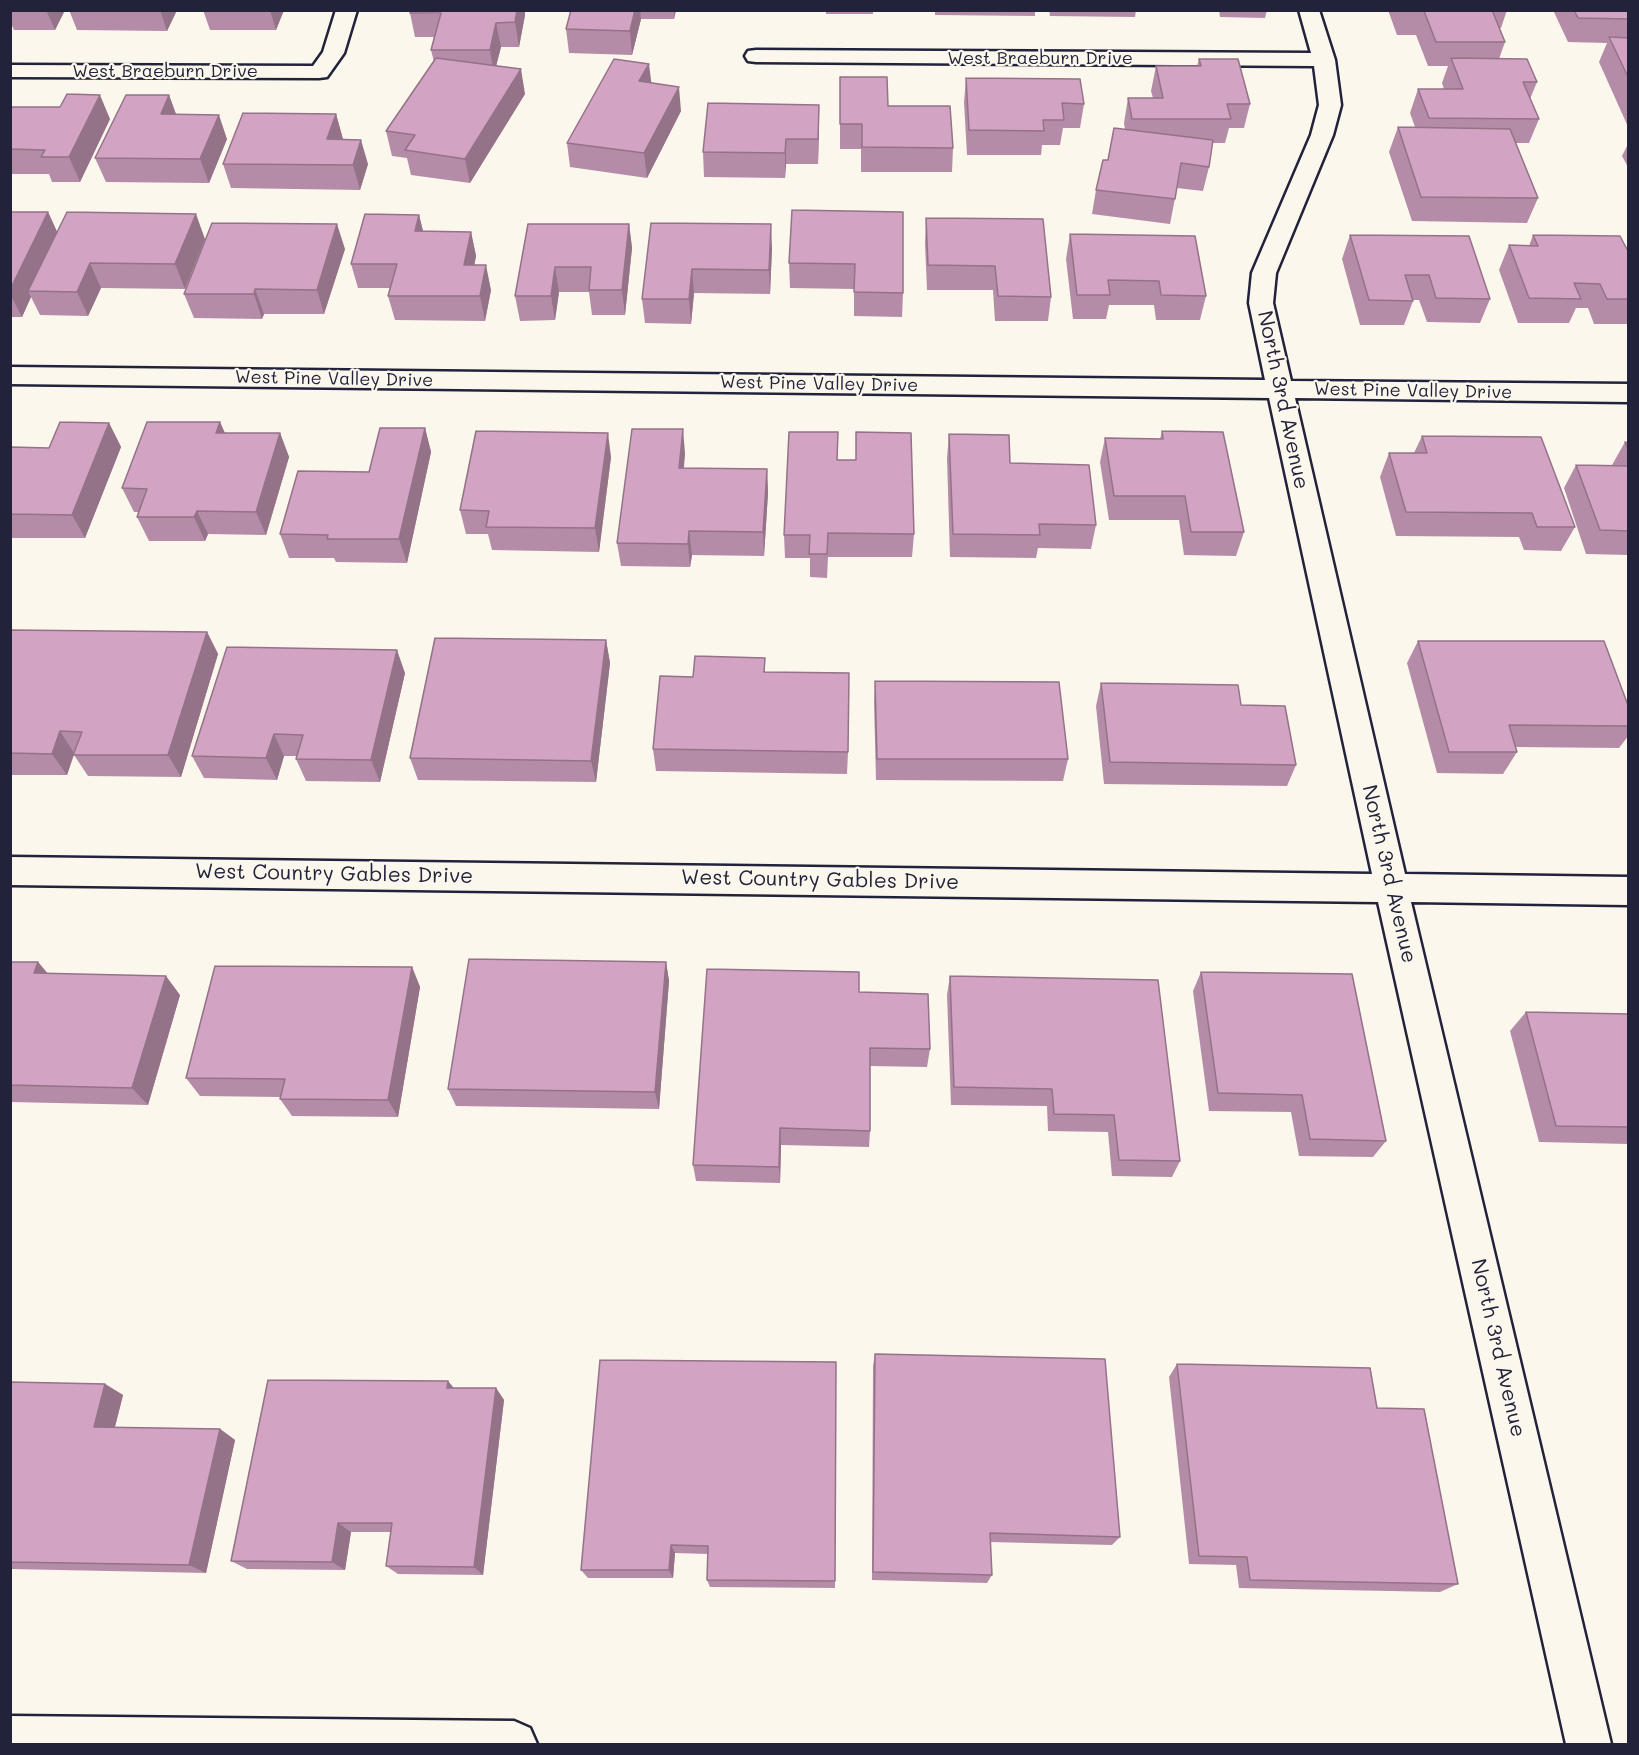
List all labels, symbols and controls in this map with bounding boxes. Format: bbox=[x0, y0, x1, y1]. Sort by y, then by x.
street label: West Braeburn Drive bbox=[947, 47, 1133, 69]
street label: West Braeburn Drive bbox=[72, 60, 258, 82]
street label: North 3rd Avenue bbox=[1252, 308, 1314, 492]
street label: West Pine Valley Drive bbox=[235, 366, 433, 392]
street label: West Pine Valley Drive bbox=[720, 371, 918, 397]
street label: West Pine Valley Drive bbox=[1314, 378, 1512, 404]
street label: North 3rd Avenue bbox=[1356, 783, 1422, 965]
street label: West Country Gables Drive bbox=[195, 859, 473, 889]
street label: West Country Gables Drive bbox=[681, 865, 959, 895]
street label: North 3rd Avenue bbox=[1465, 1257, 1531, 1439]

